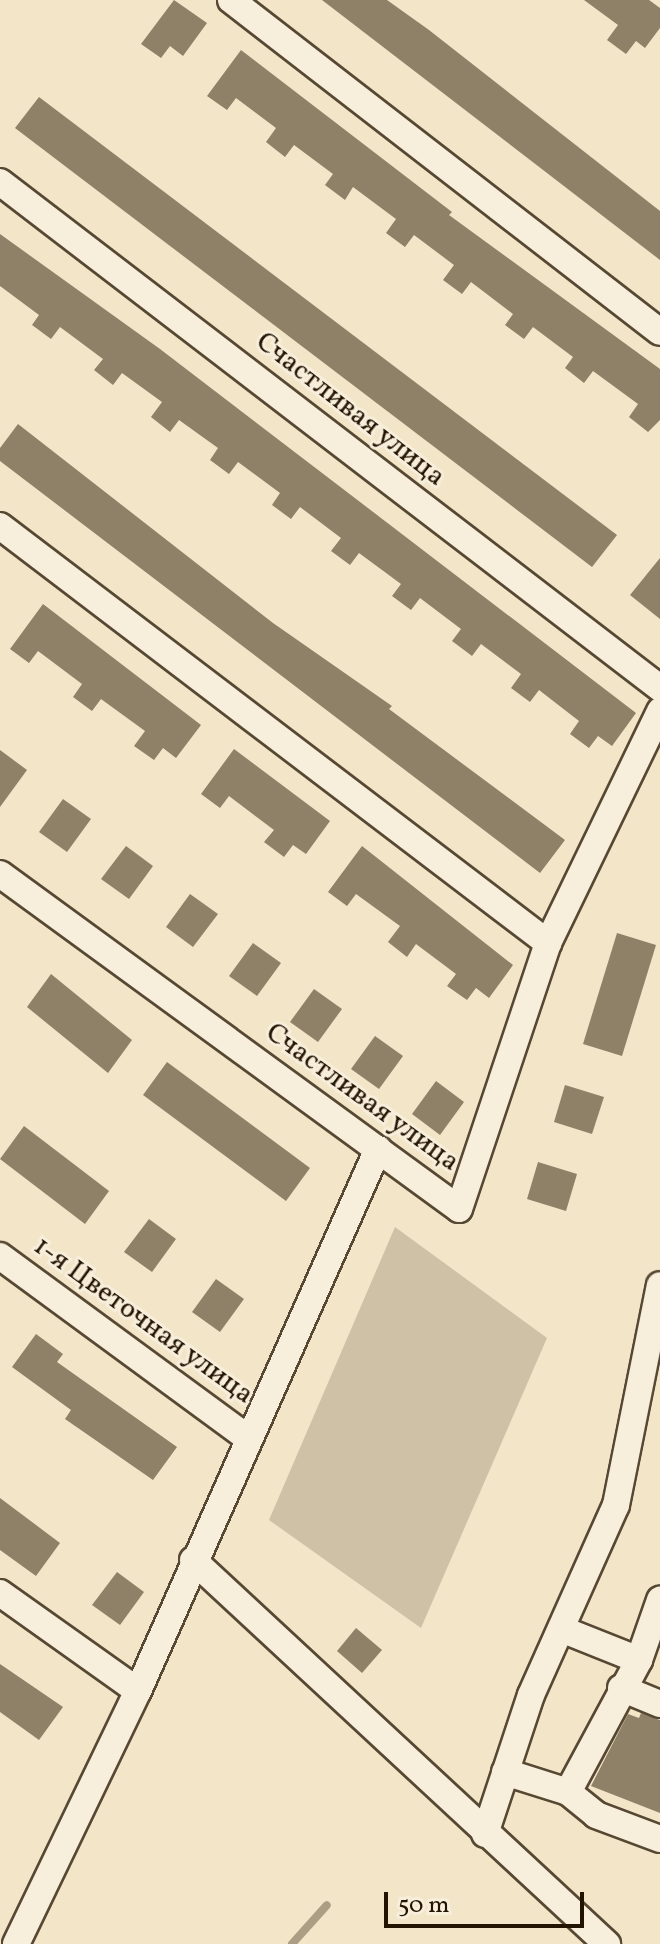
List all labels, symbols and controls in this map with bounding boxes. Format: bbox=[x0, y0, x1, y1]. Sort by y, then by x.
street label: Счастливая улица bbox=[248, 325, 452, 495]
street label: Счастливая улица bbox=[258, 1016, 466, 1180]
street label: 1-я Цветочная улица bbox=[26, 1230, 260, 1412]
scale bar bbox=[388, 1876, 588, 1926]
text: 50 m bbox=[398, 1889, 450, 1923]

